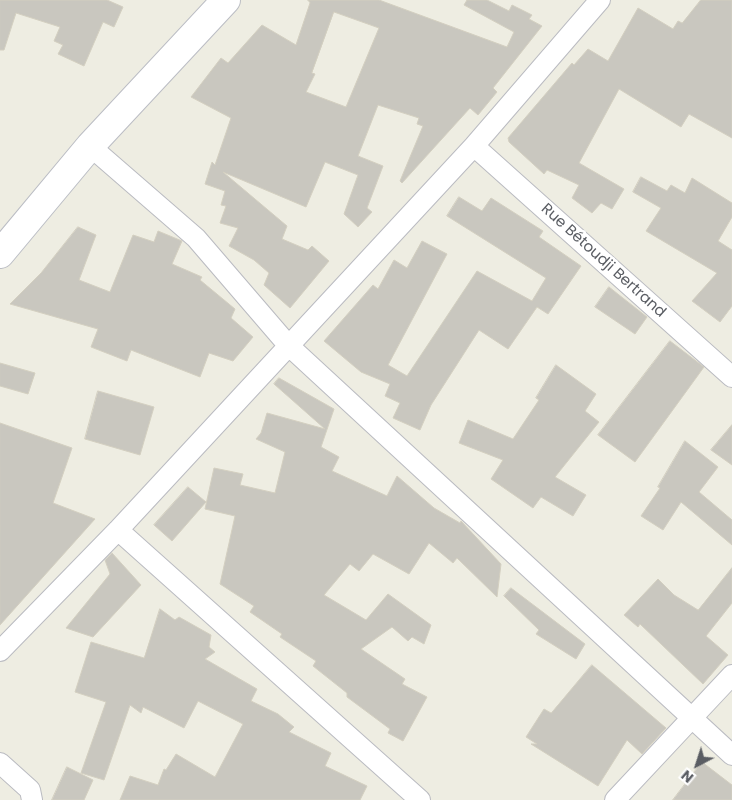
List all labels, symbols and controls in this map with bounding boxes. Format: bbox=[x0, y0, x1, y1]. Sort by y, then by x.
street label: Rue Bétoudji Bertrand bbox=[537, 200, 669, 322]
north arrow bbox=[672, 740, 722, 790]
text: N bbox=[677, 765, 698, 788]

